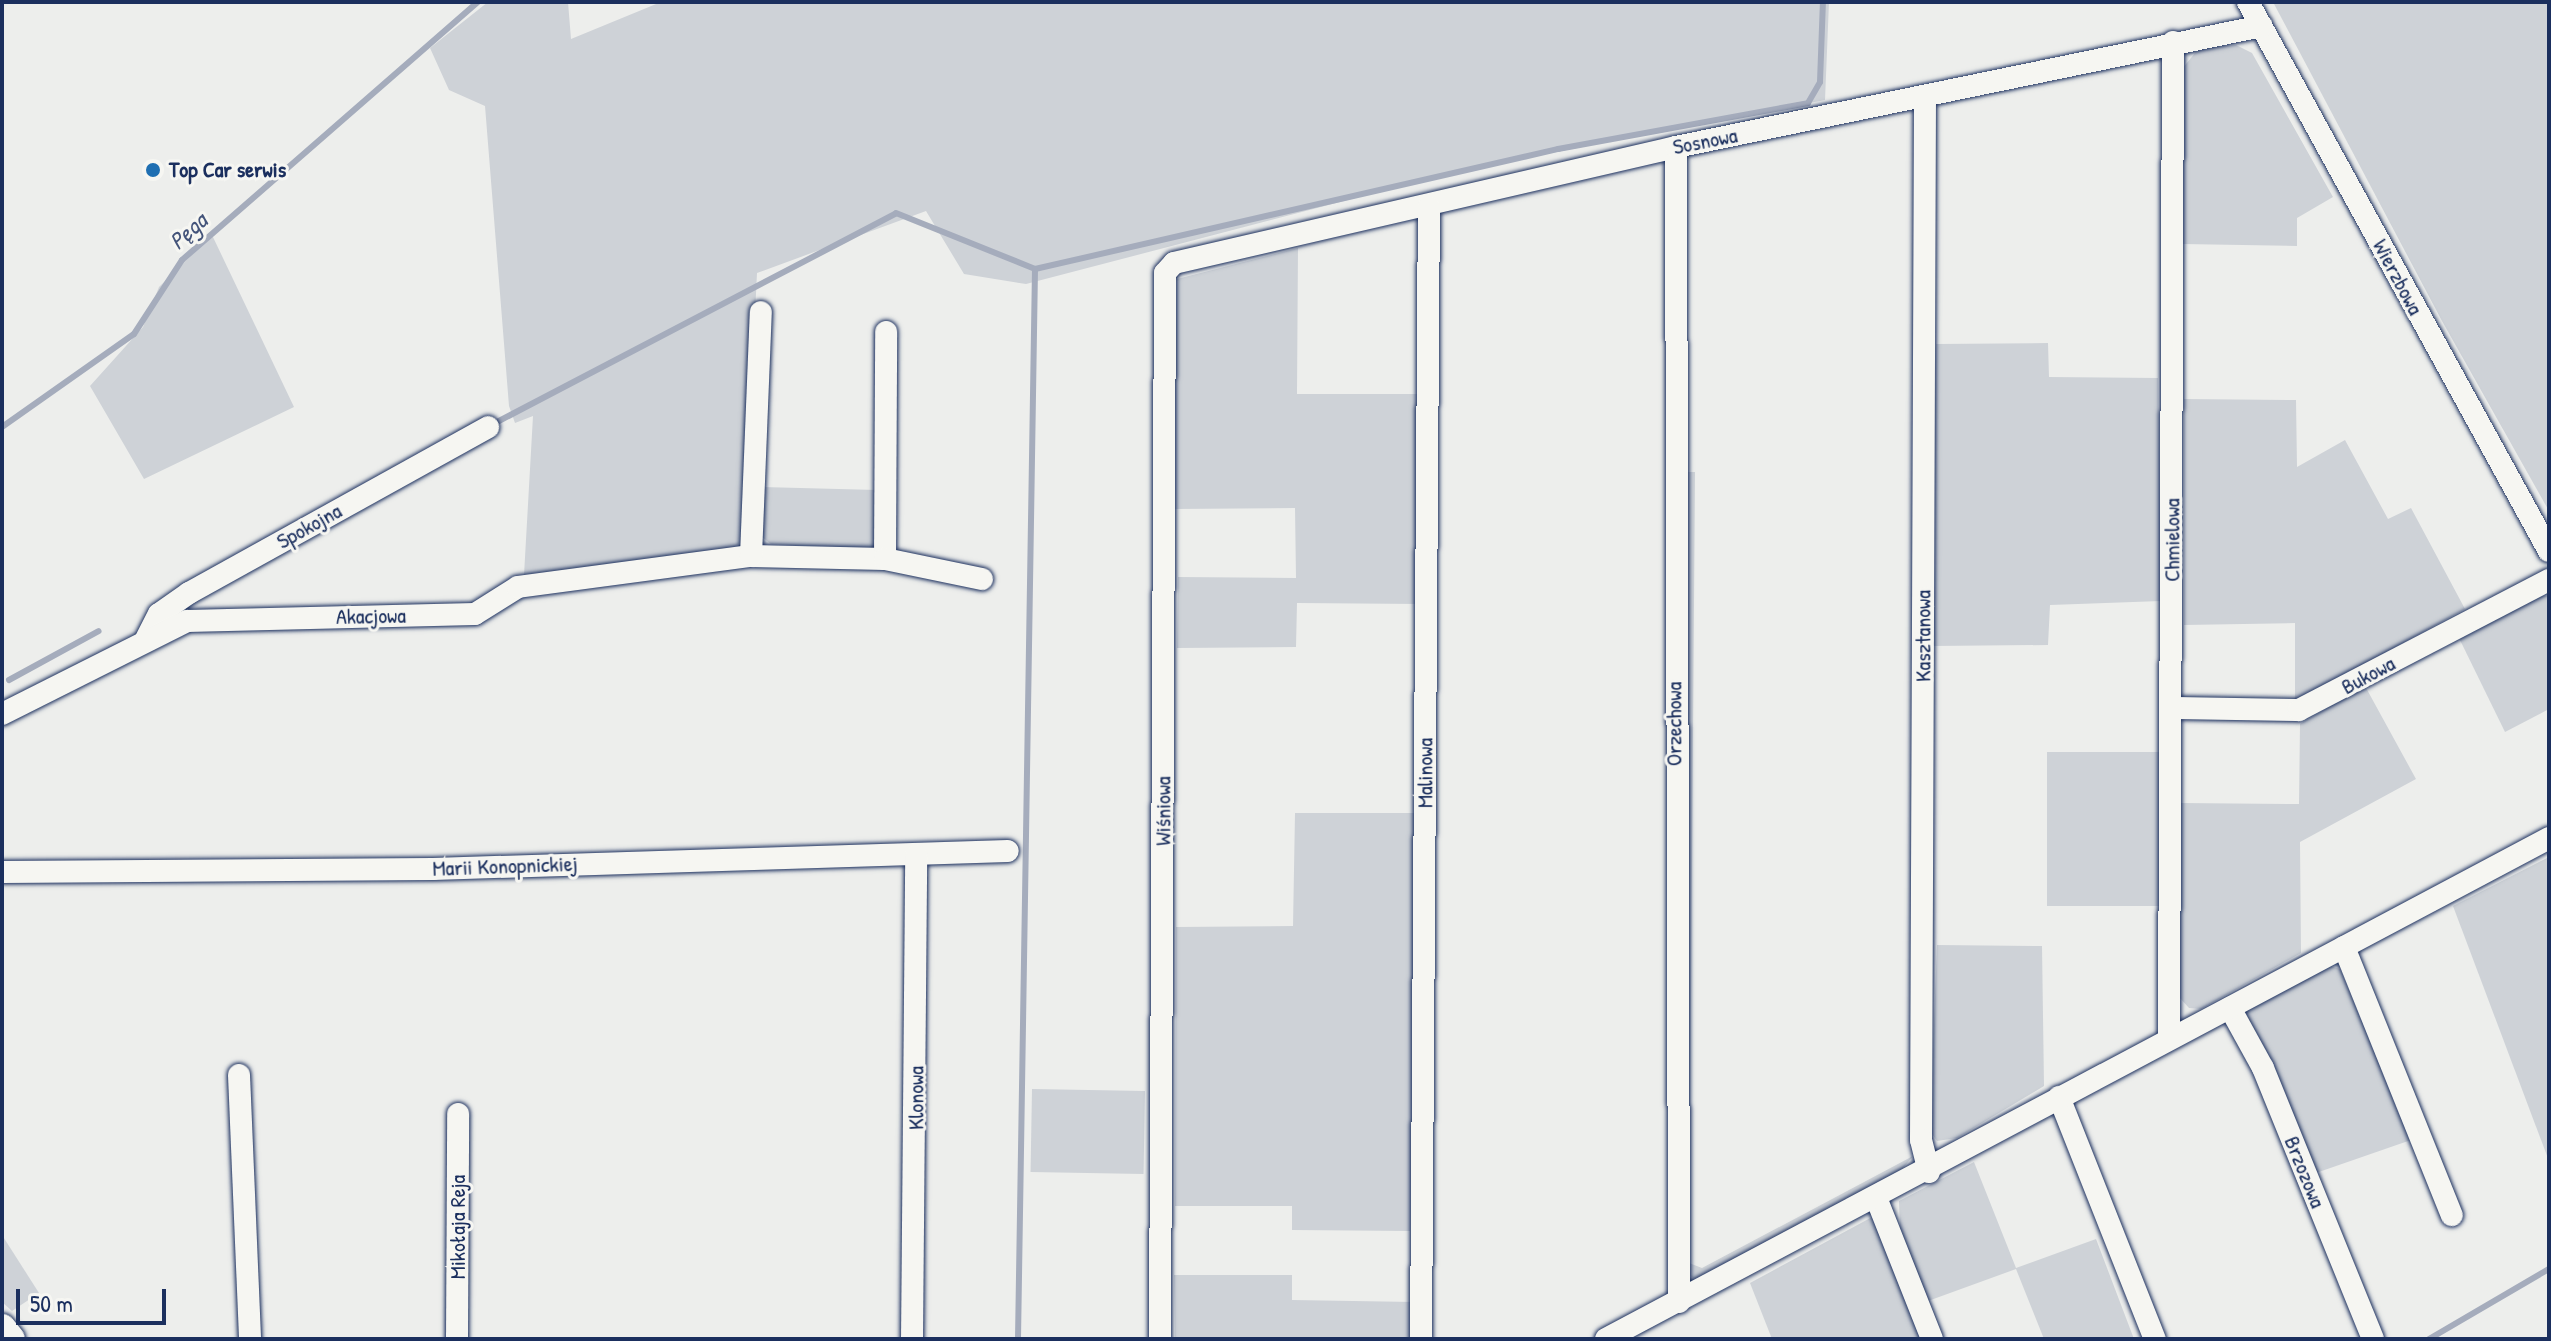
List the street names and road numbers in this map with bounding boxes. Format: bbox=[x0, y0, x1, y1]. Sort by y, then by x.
street label: Sosnowa bbox=[1671, 122, 1739, 160]
street label: Wierzbowa bbox=[2367, 235, 2429, 319]
street label: Spokojna bbox=[272, 497, 346, 555]
street label: Chmielowa bbox=[2159, 498, 2185, 582]
street label: Kasztanowa bbox=[1910, 590, 1936, 682]
street label: Akacjowa bbox=[336, 602, 406, 630]
street label: Bukowa bbox=[2337, 650, 2399, 700]
street label: Orzechowa bbox=[1661, 682, 1687, 766]
street label: Malinowa bbox=[1412, 738, 1438, 808]
street label: Wiśniowa bbox=[1150, 776, 1176, 846]
street label: Marii Konopnickiej bbox=[432, 850, 578, 882]
street label: Klonowa bbox=[903, 1066, 929, 1130]
street label: Brzozowa bbox=[2279, 1132, 2331, 1212]
street label: Mikołaja Reja bbox=[445, 1175, 471, 1279]

